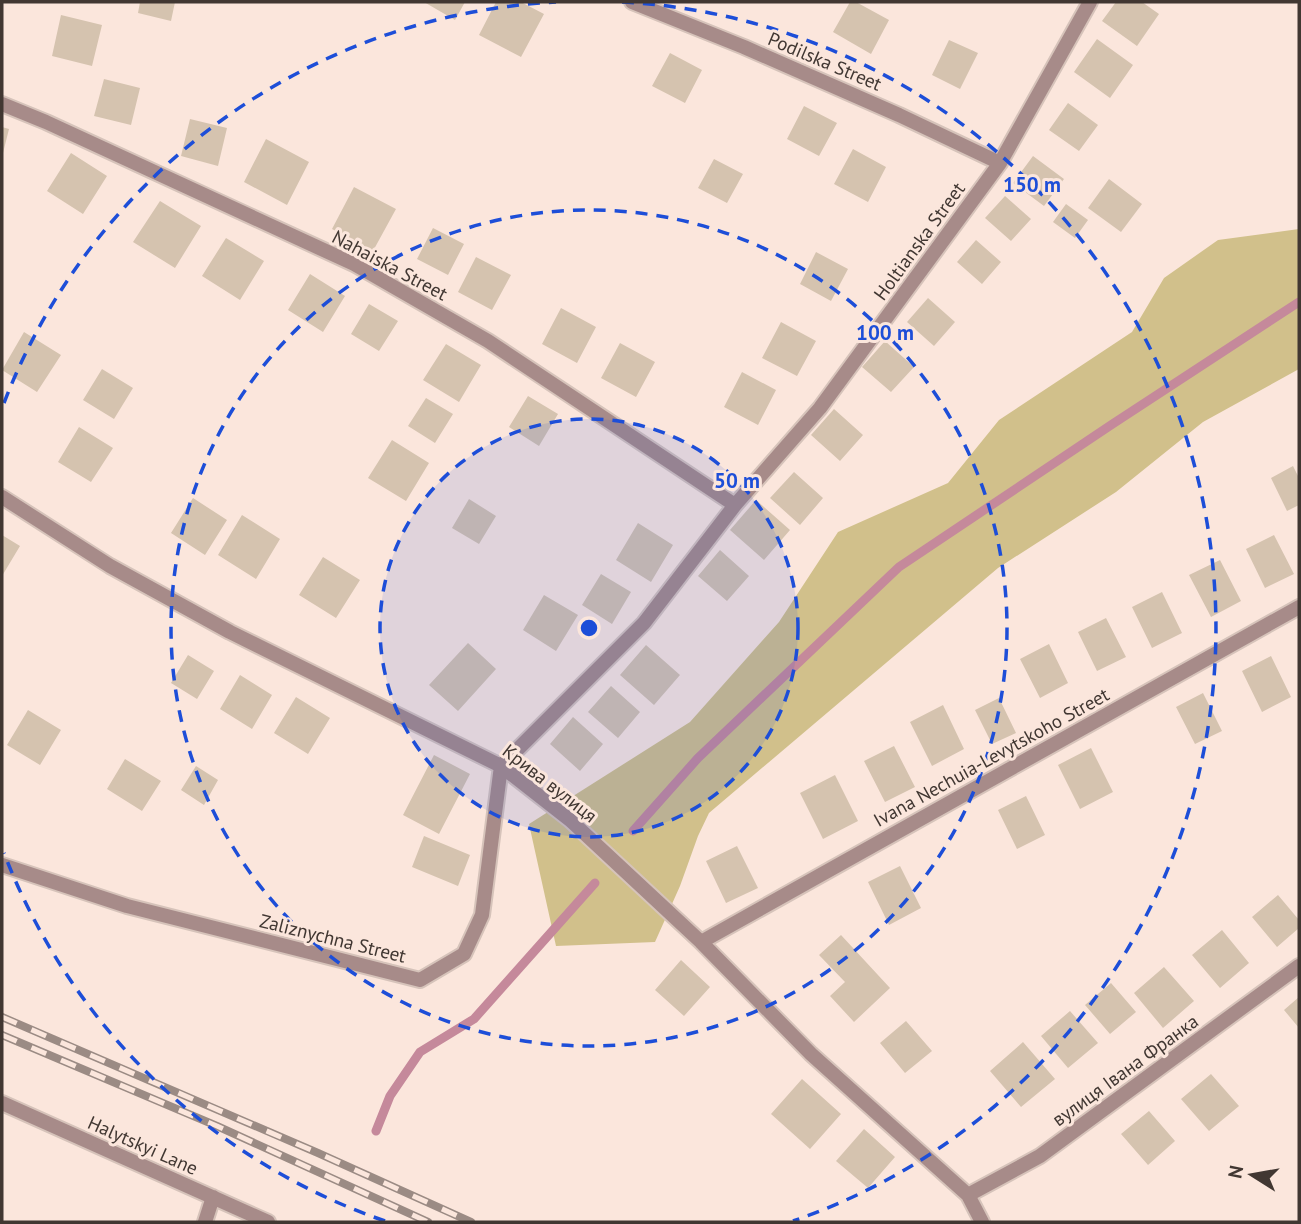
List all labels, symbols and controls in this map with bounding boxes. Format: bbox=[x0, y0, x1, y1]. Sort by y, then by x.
street label: Podilska Street bbox=[765, 26, 886, 96]
text: 150 m bbox=[1003, 171, 1061, 198]
street label: Holtianska Street bbox=[868, 177, 970, 305]
street label: Nahaiska Street bbox=[328, 225, 452, 306]
text: 100 m bbox=[856, 319, 914, 346]
text: 50 m bbox=[714, 467, 760, 494]
centre of rings bbox=[577, 616, 601, 640]
street label: Ivana Nechuia-Levytskoho Street bbox=[869, 682, 1113, 832]
street label: Крива вулиця bbox=[498, 739, 602, 827]
street label: Zaliznychna Street bbox=[257, 908, 409, 968]
street label: вулиця Івана Франка bbox=[1047, 1009, 1203, 1131]
street label: Halytskyi Lane bbox=[84, 1110, 202, 1180]
north arrow bbox=[1217, 1140, 1287, 1210]
text: N bbox=[1222, 1163, 1248, 1180]

